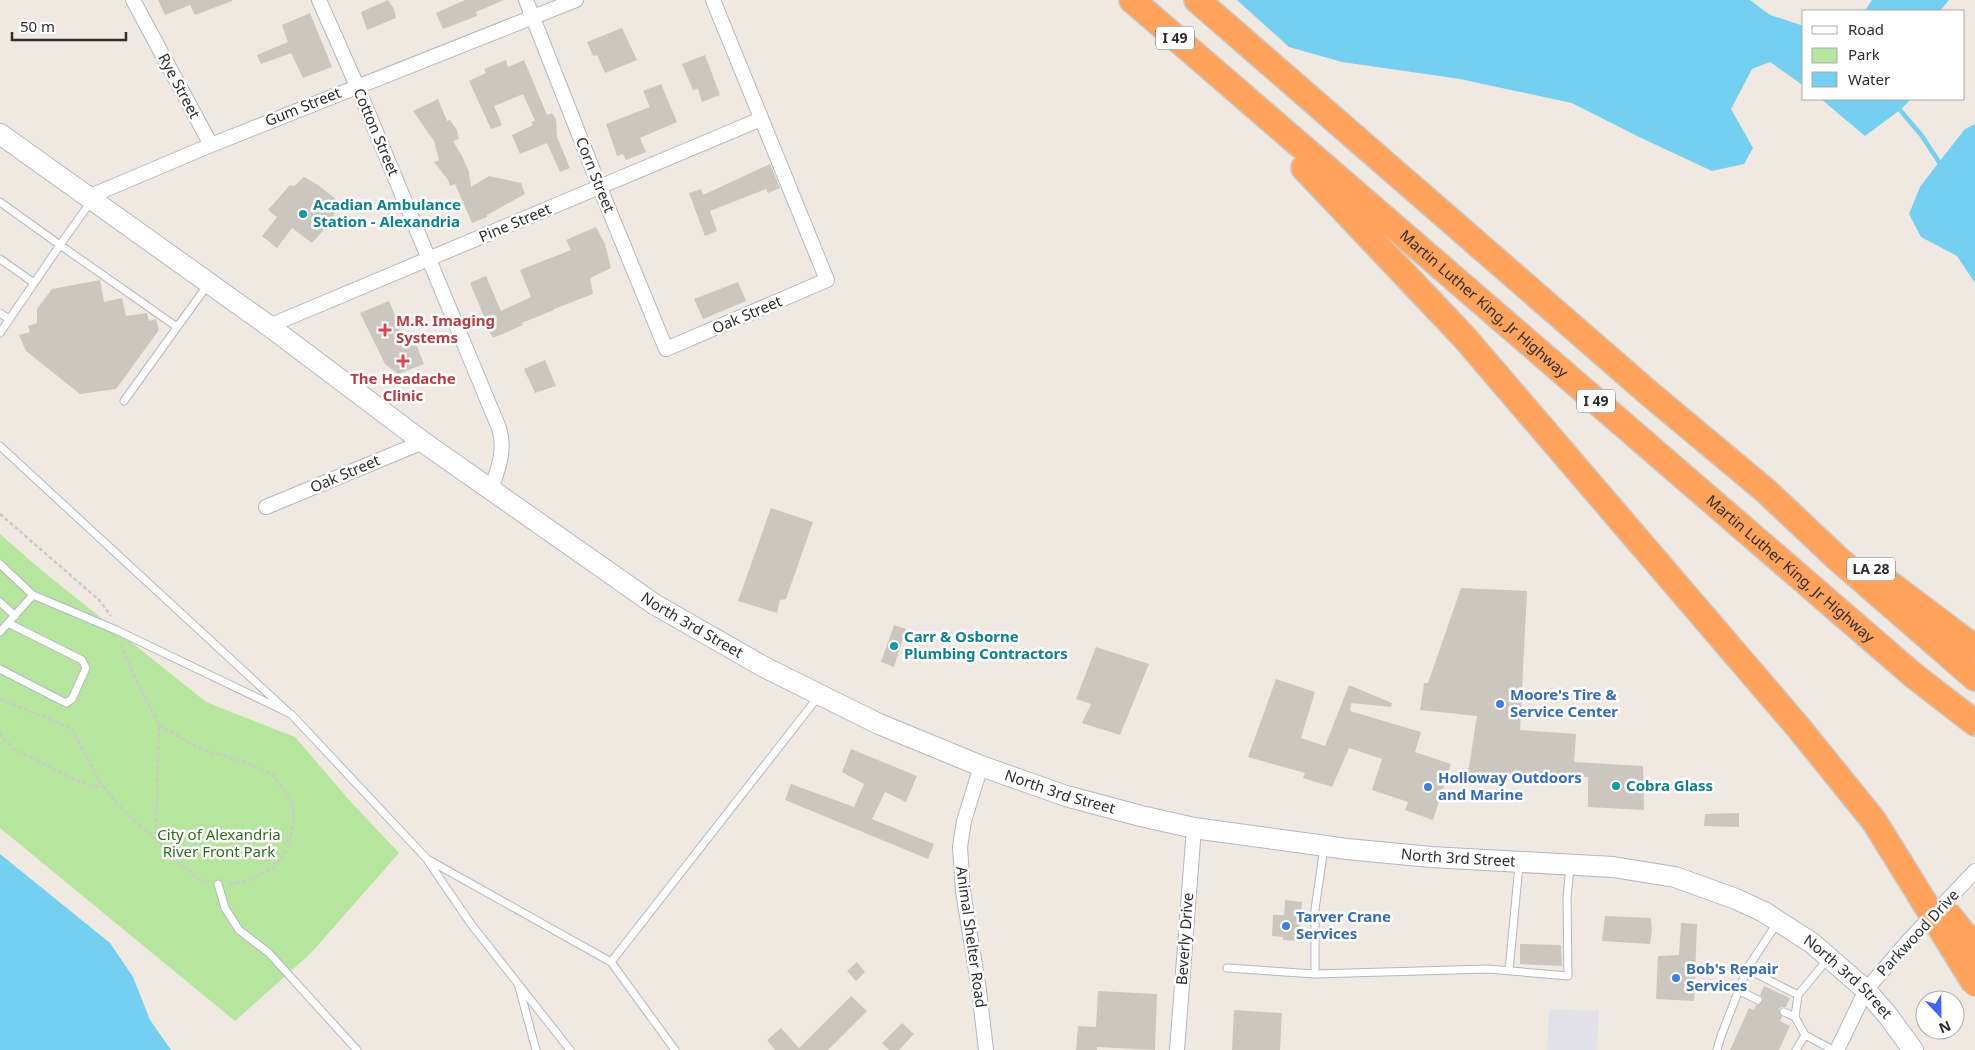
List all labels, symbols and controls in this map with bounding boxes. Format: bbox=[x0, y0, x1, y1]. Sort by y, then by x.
scale bar bbox=[12, 10, 126, 42]
legend bbox=[1802, 10, 1965, 100]
text: 50 m bbox=[20, 16, 55, 36]
text: Road bbox=[1848, 19, 1884, 39]
road number: I 49 bbox=[1156, 26, 1194, 49]
text: Park bbox=[1848, 44, 1880, 64]
street label: Rye Street bbox=[154, 49, 206, 122]
text: Water bbox=[1848, 69, 1890, 89]
street label: Gum Street bbox=[262, 82, 344, 130]
street label: Cotton Street bbox=[349, 85, 405, 179]
street label: Corn Street bbox=[572, 134, 620, 216]
place label: Acadian Ambulance Station - Alexandria bbox=[313, 194, 461, 231]
street label: Pine Street bbox=[476, 198, 554, 246]
marker: Acadian Ambulance Station - Alexandria bbox=[297, 208, 309, 220]
street label: Martin Luther King, Jr Highway bbox=[1396, 225, 1573, 382]
street label: Oak Street bbox=[709, 290, 785, 338]
place label: M.R. Imaging Systems bbox=[396, 310, 495, 347]
marker: M.R. Imaging Systems bbox=[378, 323, 392, 337]
marker: The Headache Clinic bbox=[396, 354, 410, 368]
place label: The Headache Clinic bbox=[350, 368, 456, 405]
road number: I 49 bbox=[1577, 390, 1615, 412]
street label: Oak Street bbox=[307, 449, 383, 497]
street label: Martin Luther King, Jr Highway bbox=[1702, 490, 1880, 647]
road number: LA 28 bbox=[1847, 558, 1895, 580]
street label: North 3rd Street bbox=[637, 587, 748, 662]
place label: Carr & Osborne Plumbing Contractors bbox=[904, 626, 1068, 663]
marker: Carr & Osborne Plumbing Contractors bbox=[888, 640, 900, 652]
place label: Moore's Tire & Service Center bbox=[1510, 684, 1618, 721]
marker: Moore's Tire & Service Center bbox=[1494, 698, 1506, 710]
street label: North 3rd Street bbox=[1002, 764, 1118, 818]
place label: Holloway Outdoors and Marine bbox=[1438, 767, 1582, 804]
place label: Cobra Glass bbox=[1626, 775, 1713, 795]
marker: Cobra Glass bbox=[1610, 780, 1622, 792]
marker: Holloway Outdoors and Marine bbox=[1422, 781, 1434, 793]
park label: City of Alexandria River Front Park bbox=[157, 824, 281, 861]
street label: North 3rd Street bbox=[1400, 843, 1517, 871]
street label: Animal Shelter Road bbox=[952, 865, 992, 1009]
street label: Parkwood Drive bbox=[1872, 885, 1963, 980]
street label: Beverly Drive bbox=[1171, 892, 1197, 986]
place label: Tarver Crane Services bbox=[1296, 906, 1391, 943]
marker: Tarver Crane Services bbox=[1280, 920, 1292, 932]
street label: North 3rd Street bbox=[1800, 929, 1898, 1023]
place label: Bob's Repair Services bbox=[1686, 958, 1778, 995]
marker: Bob's Repair Services bbox=[1670, 972, 1682, 984]
north arrow bbox=[1915, 990, 1965, 1040]
text: N bbox=[1936, 1017, 1954, 1038]

